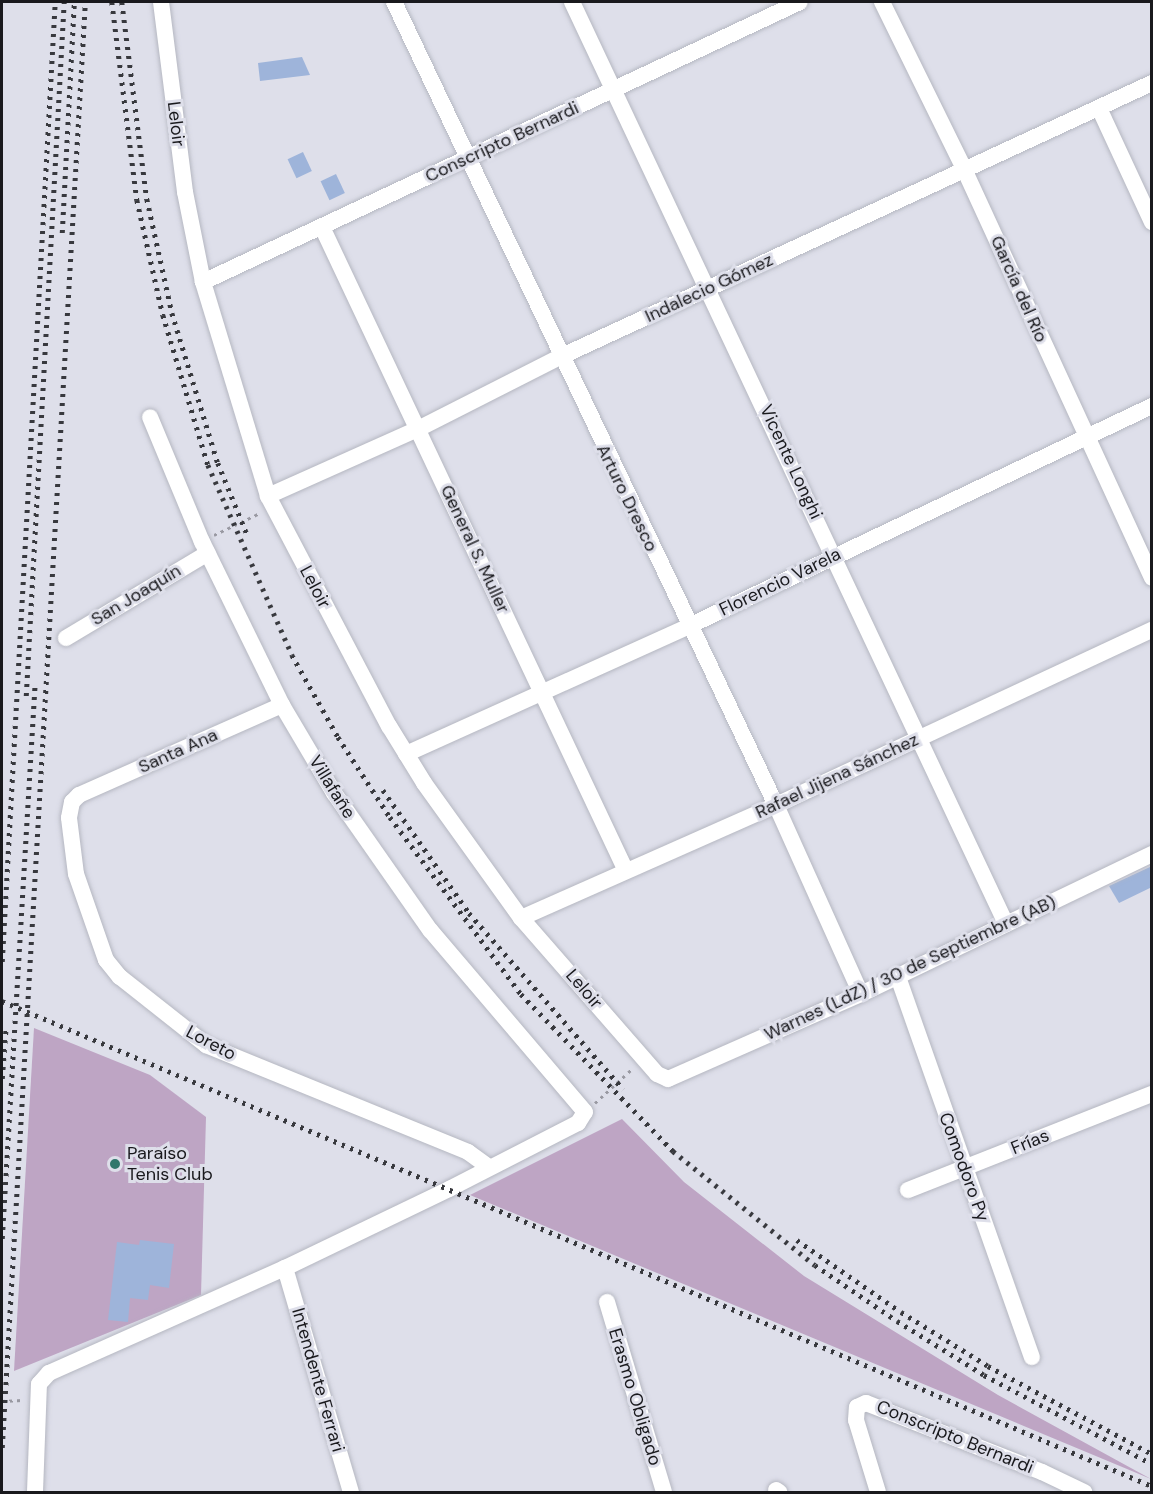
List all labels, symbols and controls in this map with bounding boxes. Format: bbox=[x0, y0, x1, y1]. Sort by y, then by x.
street label: Conscripto Bernardi bbox=[422, 97, 582, 187]
street label: Leloir bbox=[163, 100, 189, 148]
street label: García del Río bbox=[986, 232, 1052, 346]
street label: Indalecio Gómez bbox=[642, 249, 776, 327]
street label: Vicente Longhi bbox=[755, 401, 827, 523]
street label: Arturo Dresco bbox=[592, 441, 662, 555]
street label: General S. Muller bbox=[436, 482, 514, 616]
street label: Florencio Varela bbox=[716, 543, 844, 621]
street label: San Joaquín bbox=[87, 560, 185, 630]
street label: Leloir bbox=[295, 562, 335, 612]
street label: Santa Ana bbox=[135, 724, 221, 778]
street label: Rafael Jijena Sánchez bbox=[752, 729, 922, 823]
street label: Villafañe bbox=[304, 751, 360, 823]
street label: Warnes (LdZ) / 30 de Septiembre (AB) bbox=[761, 891, 1059, 1045]
street label: Leloir bbox=[561, 965, 607, 1013]
street label: Loreto bbox=[182, 1021, 240, 1065]
street label: Comodoro Py bbox=[934, 1110, 994, 1224]
street label: Frías bbox=[1008, 1125, 1052, 1159]
place label: Paraíso Tenis Club bbox=[127, 1143, 213, 1186]
marker: Paraíso Tenis Club bbox=[108, 1157, 122, 1171]
street label: Intendente Ferrari bbox=[287, 1305, 349, 1455]
street label: Erasmo Obligado bbox=[604, 1326, 666, 1468]
street label: Conscripto Bernardi bbox=[873, 1396, 1037, 1478]

